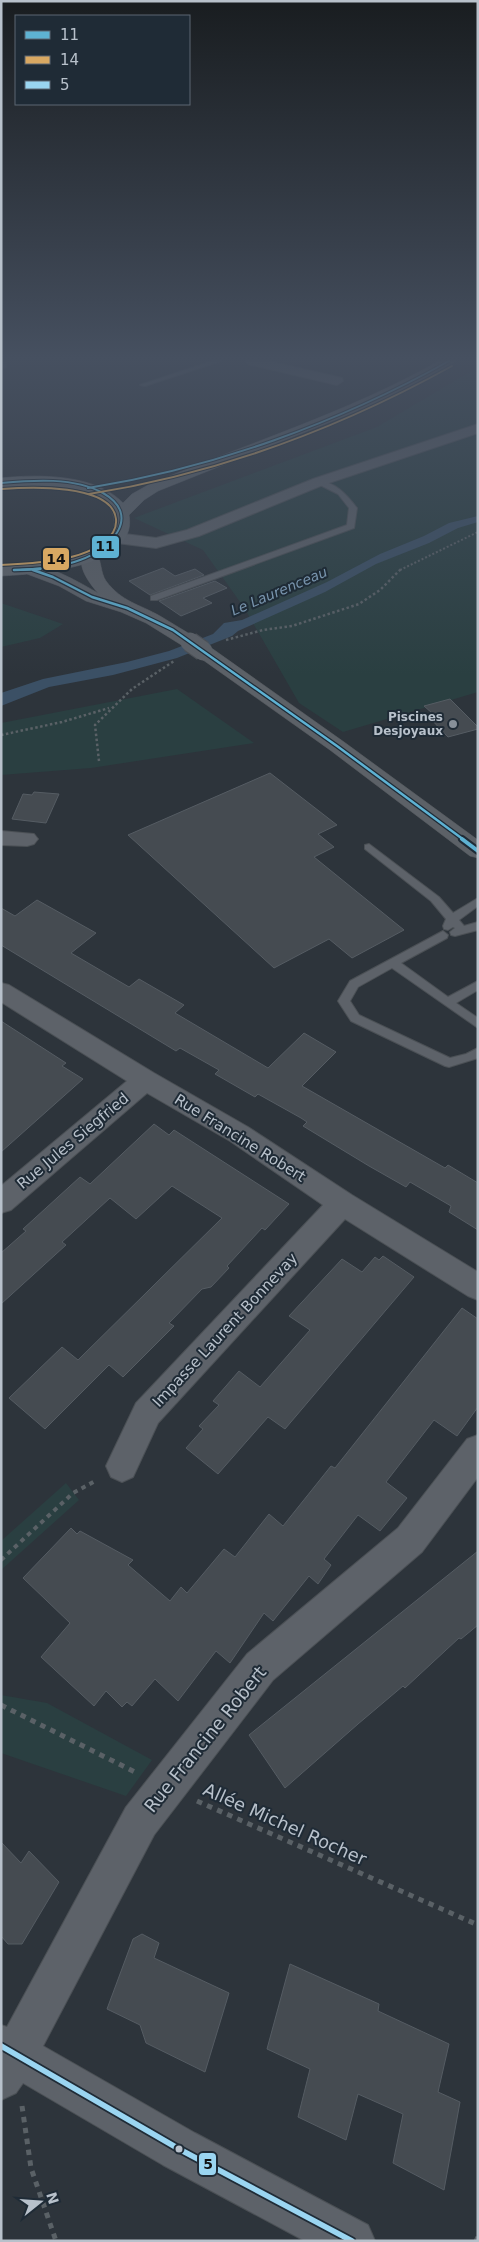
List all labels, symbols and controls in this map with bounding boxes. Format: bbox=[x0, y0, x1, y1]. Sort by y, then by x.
legend bbox=[15, 15, 190, 105]
text: 11 bbox=[60, 26, 79, 44]
text: 14 bbox=[60, 51, 79, 69]
text: 5 bbox=[60, 76, 70, 94]
line badge: 11 bbox=[91, 535, 120, 559]
text: 11 bbox=[95, 538, 115, 554]
line badge: 14 bbox=[42, 547, 70, 571]
text: 14 bbox=[46, 551, 66, 567]
water label: Le Laurenceau bbox=[228, 563, 330, 619]
place label: Piscines Desjoyaux bbox=[373, 710, 443, 738]
marker: Piscines Desjoyaux bbox=[447, 718, 459, 730]
street label: Rue Jules Siegfried bbox=[14, 1089, 132, 1193]
street label: Rue Francine Robert bbox=[171, 1090, 309, 1186]
street label: Impasse Laurent Bonnevay bbox=[149, 1249, 301, 1411]
street label: Rue Francine Robert bbox=[140, 1662, 270, 1816]
street label: Allée Michel Rocher bbox=[200, 1779, 370, 1870]
unlabelled marker bbox=[174, 2144, 184, 2154]
line badge: 5 bbox=[198, 2152, 217, 2176]
text: 5 bbox=[203, 2156, 213, 2172]
north arrow bbox=[15, 2177, 65, 2227]
text: N bbox=[43, 2190, 62, 2206]

